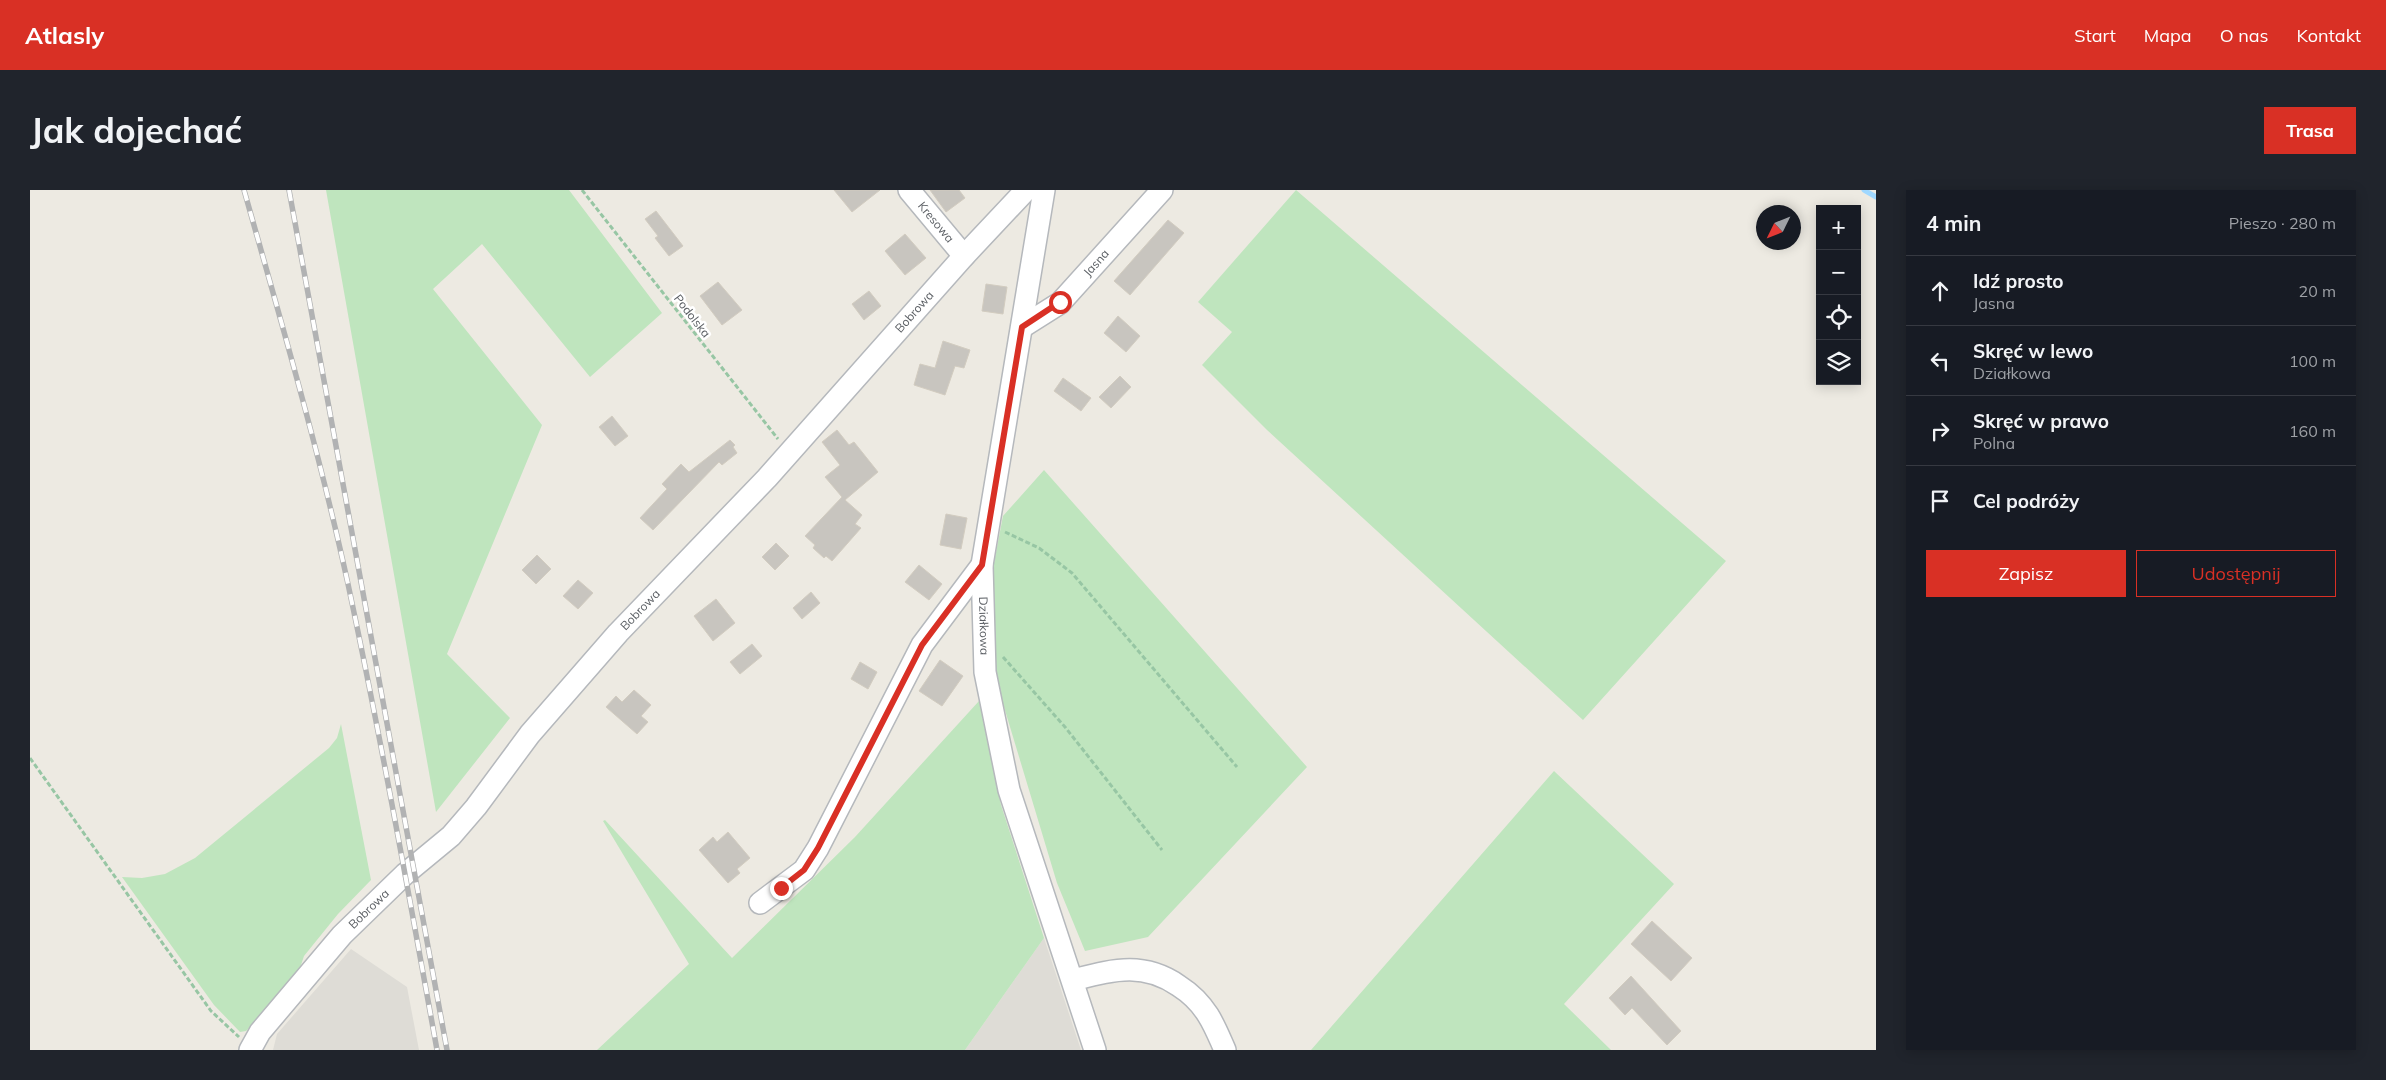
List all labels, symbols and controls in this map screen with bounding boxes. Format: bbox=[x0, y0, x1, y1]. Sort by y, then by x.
text: Atlasly bbox=[25, 20, 104, 50]
text: Start bbox=[2074, 24, 2116, 47]
text: Mapa bbox=[2144, 24, 2192, 47]
text: O nas bbox=[2220, 24, 2269, 47]
text: Kontakt bbox=[2297, 24, 2361, 47]
button: Trasa bbox=[2264, 107, 2356, 154]
text: Jak dojechać bbox=[30, 108, 242, 152]
street label: Kresowa bbox=[915, 198, 958, 245]
north arrow bbox=[1756, 205, 1801, 250]
map controls bbox=[1816, 205, 1861, 385]
button: + bbox=[1816, 205, 1861, 250]
text: 4 min bbox=[1926, 210, 1981, 236]
text: Pieszo · 280 m bbox=[2229, 213, 2336, 233]
street label: Jasna bbox=[1080, 246, 1112, 279]
button: − bbox=[1816, 250, 1861, 295]
text: Idź prosto bbox=[1973, 269, 2064, 293]
icon: ahead bbox=[1926, 277, 1954, 305]
text: 20 m bbox=[2299, 281, 2336, 301]
street label: Bobrowa bbox=[891, 288, 936, 336]
street label: Podolska bbox=[671, 291, 714, 340]
route start bbox=[1049, 291, 1072, 314]
text: Jasna bbox=[1973, 293, 2015, 313]
button: locate bbox=[1816, 295, 1861, 340]
text: Skręć w lewo bbox=[1973, 339, 2093, 363]
button: layers bbox=[1816, 340, 1861, 385]
icon: left bbox=[1926, 347, 1954, 375]
text: 100 m bbox=[2289, 351, 2336, 371]
text: Działkowa bbox=[1973, 363, 2051, 383]
text: Skręć w prawo bbox=[1973, 409, 2109, 433]
icon: right bbox=[1926, 417, 1954, 445]
text: 160 m bbox=[2289, 421, 2336, 441]
text: Polna bbox=[1973, 433, 2015, 453]
icon: arrive bbox=[1926, 487, 1954, 515]
text: Cel podróży bbox=[1973, 489, 2079, 513]
button: Zapisz bbox=[1926, 550, 2126, 597]
button: Udostępnij bbox=[2136, 550, 2336, 597]
street label: Bobrowa bbox=[617, 586, 663, 633]
street label: Działkowa bbox=[976, 596, 993, 655]
route end bbox=[770, 877, 793, 900]
street label: Bobrowa bbox=[345, 886, 392, 932]

